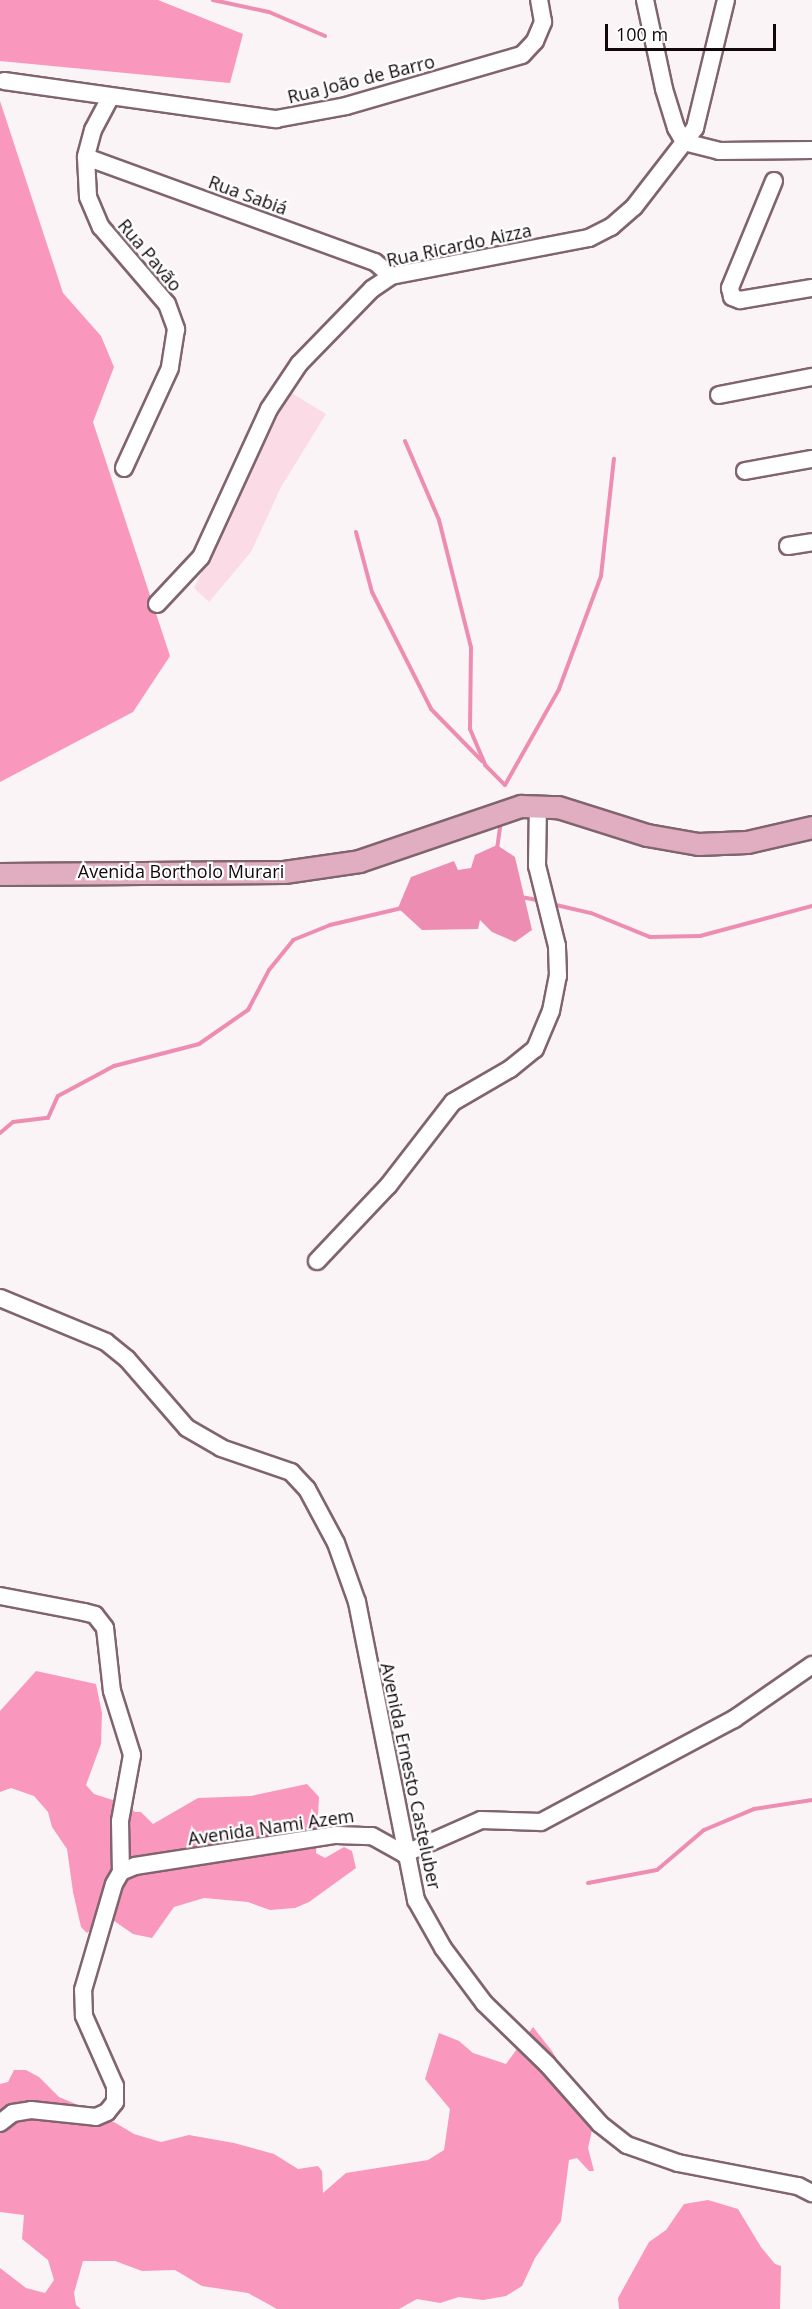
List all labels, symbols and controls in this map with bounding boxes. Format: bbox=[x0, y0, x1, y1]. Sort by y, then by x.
scale bar bbox=[608, 12, 779, 50]
text: 100 m bbox=[616, 22, 668, 46]
street label: Rua João de Barro bbox=[285, 50, 437, 108]
street label: Rua Sabiá bbox=[206, 171, 290, 219]
street label: Rua Pavão bbox=[114, 215, 186, 295]
street label: Rua Ricardo Aizza bbox=[384, 219, 534, 271]
street label: Avenida Bortholo Murari bbox=[78, 860, 284, 882]
street label: Avenida Ernesto Casteluber bbox=[376, 1661, 446, 1891]
street label: Avenida Nami Azem bbox=[186, 1805, 356, 1849]

